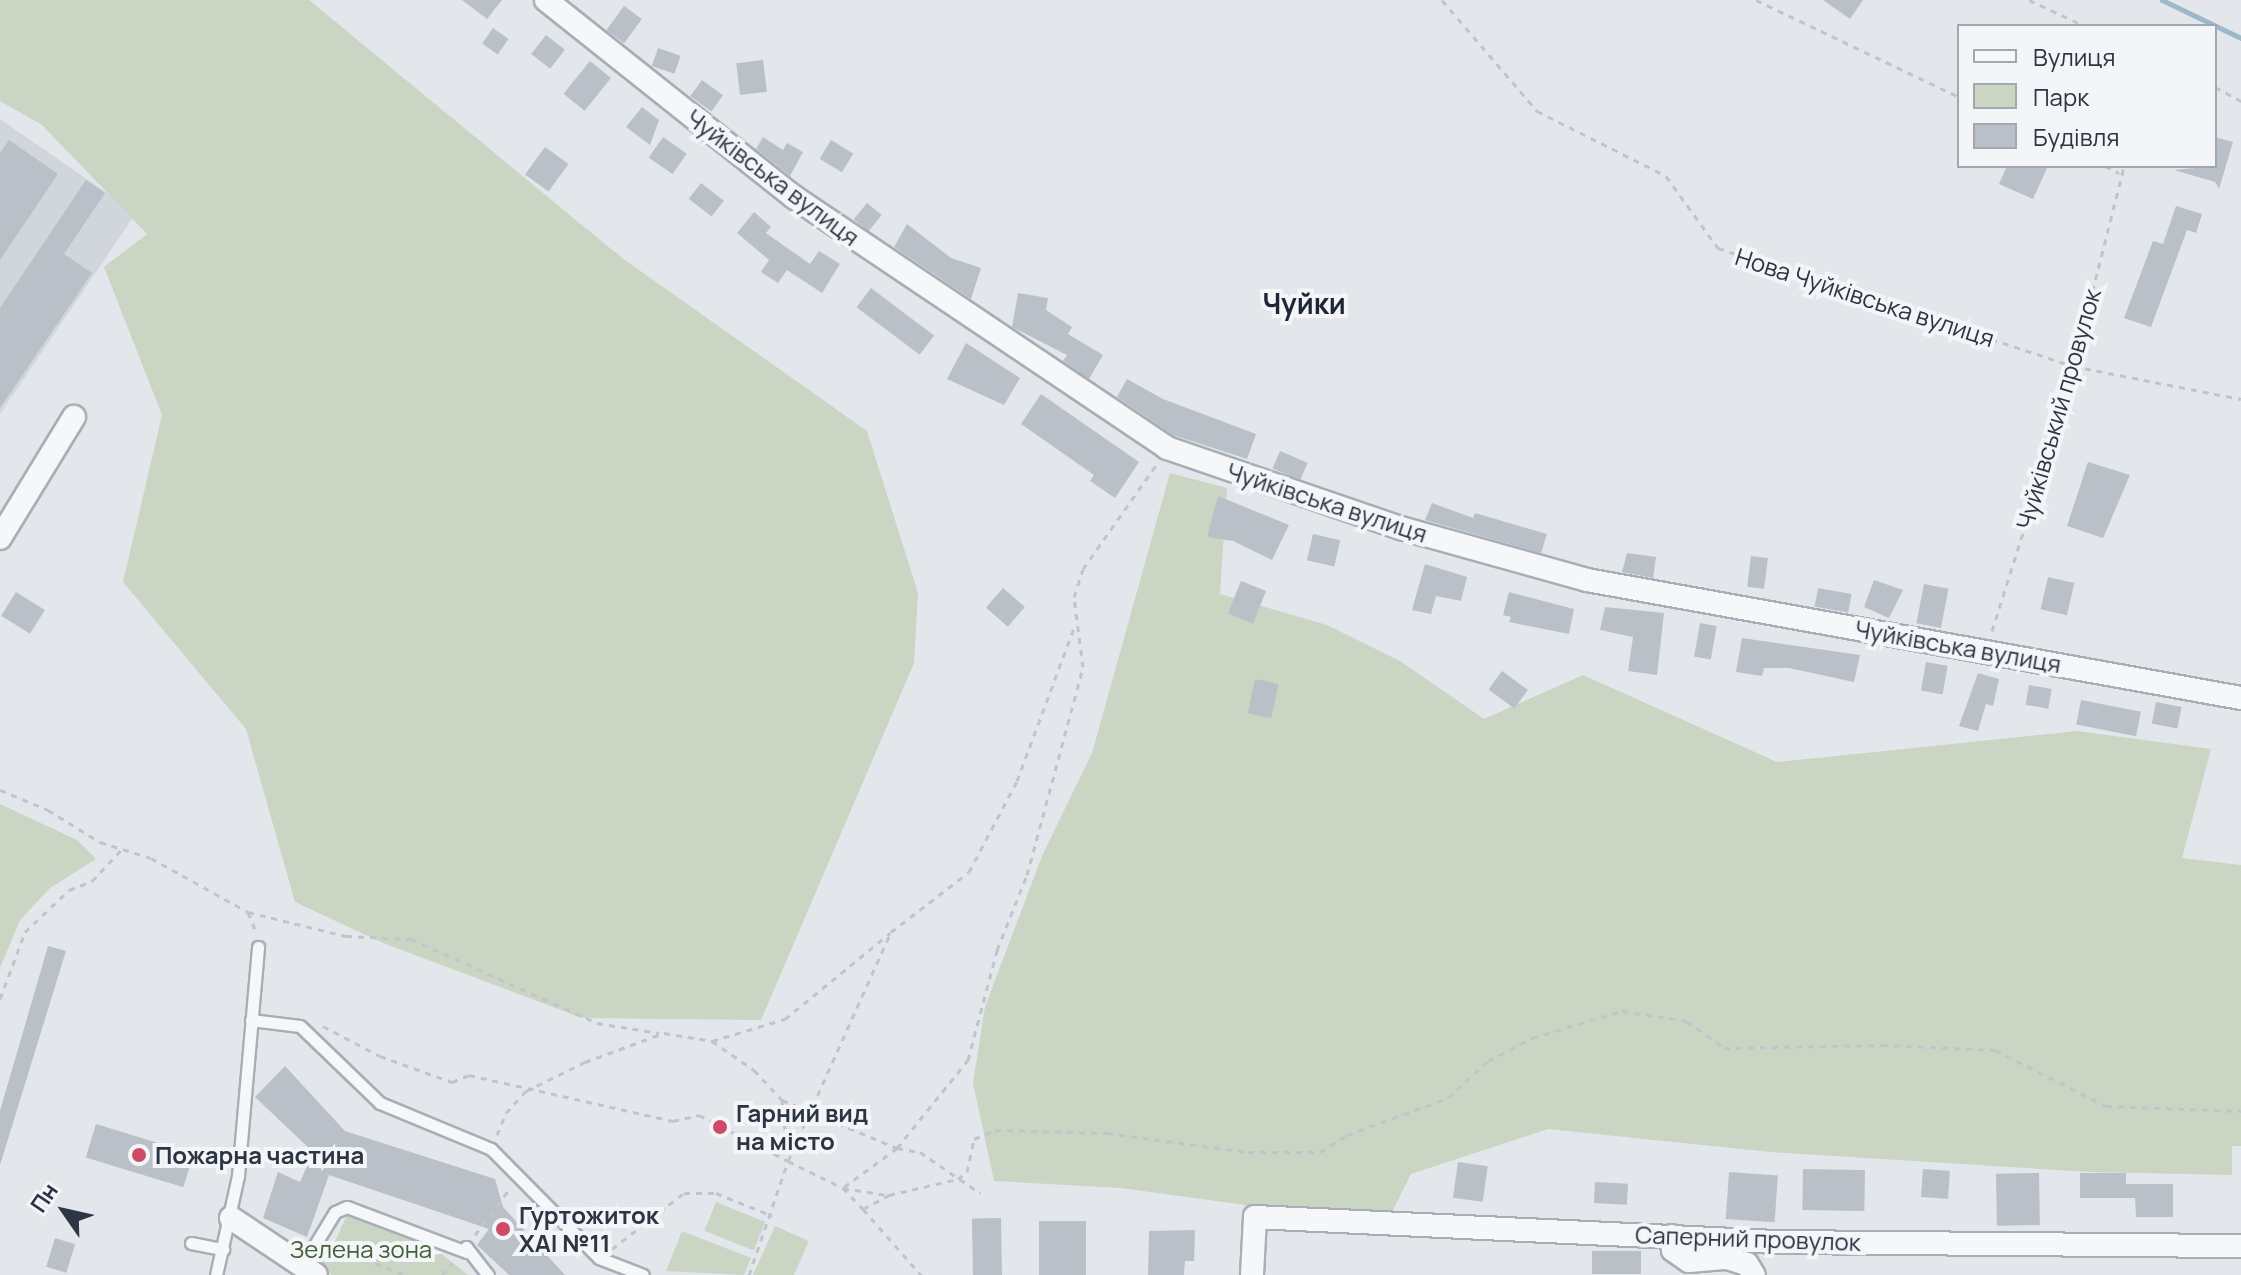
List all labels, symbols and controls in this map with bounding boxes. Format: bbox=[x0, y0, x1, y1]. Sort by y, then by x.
legend bbox=[1957, 24, 2217, 168]
text: Вулиця bbox=[2033, 40, 2115, 73]
text: Парк bbox=[2033, 80, 2089, 113]
street label: Чуйківська вулиця bbox=[681, 103, 865, 251]
text: Будівля bbox=[2033, 120, 2120, 153]
street label: Нова Чуйківська вулиця bbox=[1732, 242, 1998, 352]
street label: Чуйківський провулок bbox=[2010, 285, 2106, 533]
district label: Чуйки bbox=[1262, 286, 1346, 320]
street label: Чуйківська вулиця bbox=[1223, 456, 1431, 548]
street label: Чуйківська вулиця bbox=[1853, 614, 2063, 678]
place label: Гарний вид на місто bbox=[736, 1099, 868, 1155]
marker: Гарний вид на місто bbox=[711, 1118, 729, 1136]
place label: Пожарна частина bbox=[155, 1141, 364, 1169]
marker: Пожарна частина bbox=[130, 1146, 148, 1164]
north arrow bbox=[24, 1171, 104, 1251]
text: Пн bbox=[23, 1177, 65, 1218]
place label: Гуртожиток ХАІ №11 bbox=[519, 1201, 659, 1257]
marker: Гуртожиток ХАІ №11 bbox=[494, 1220, 512, 1238]
street label: Саперний провулок bbox=[1635, 1220, 1861, 1256]
park label: Зелена зона bbox=[290, 1235, 432, 1263]

